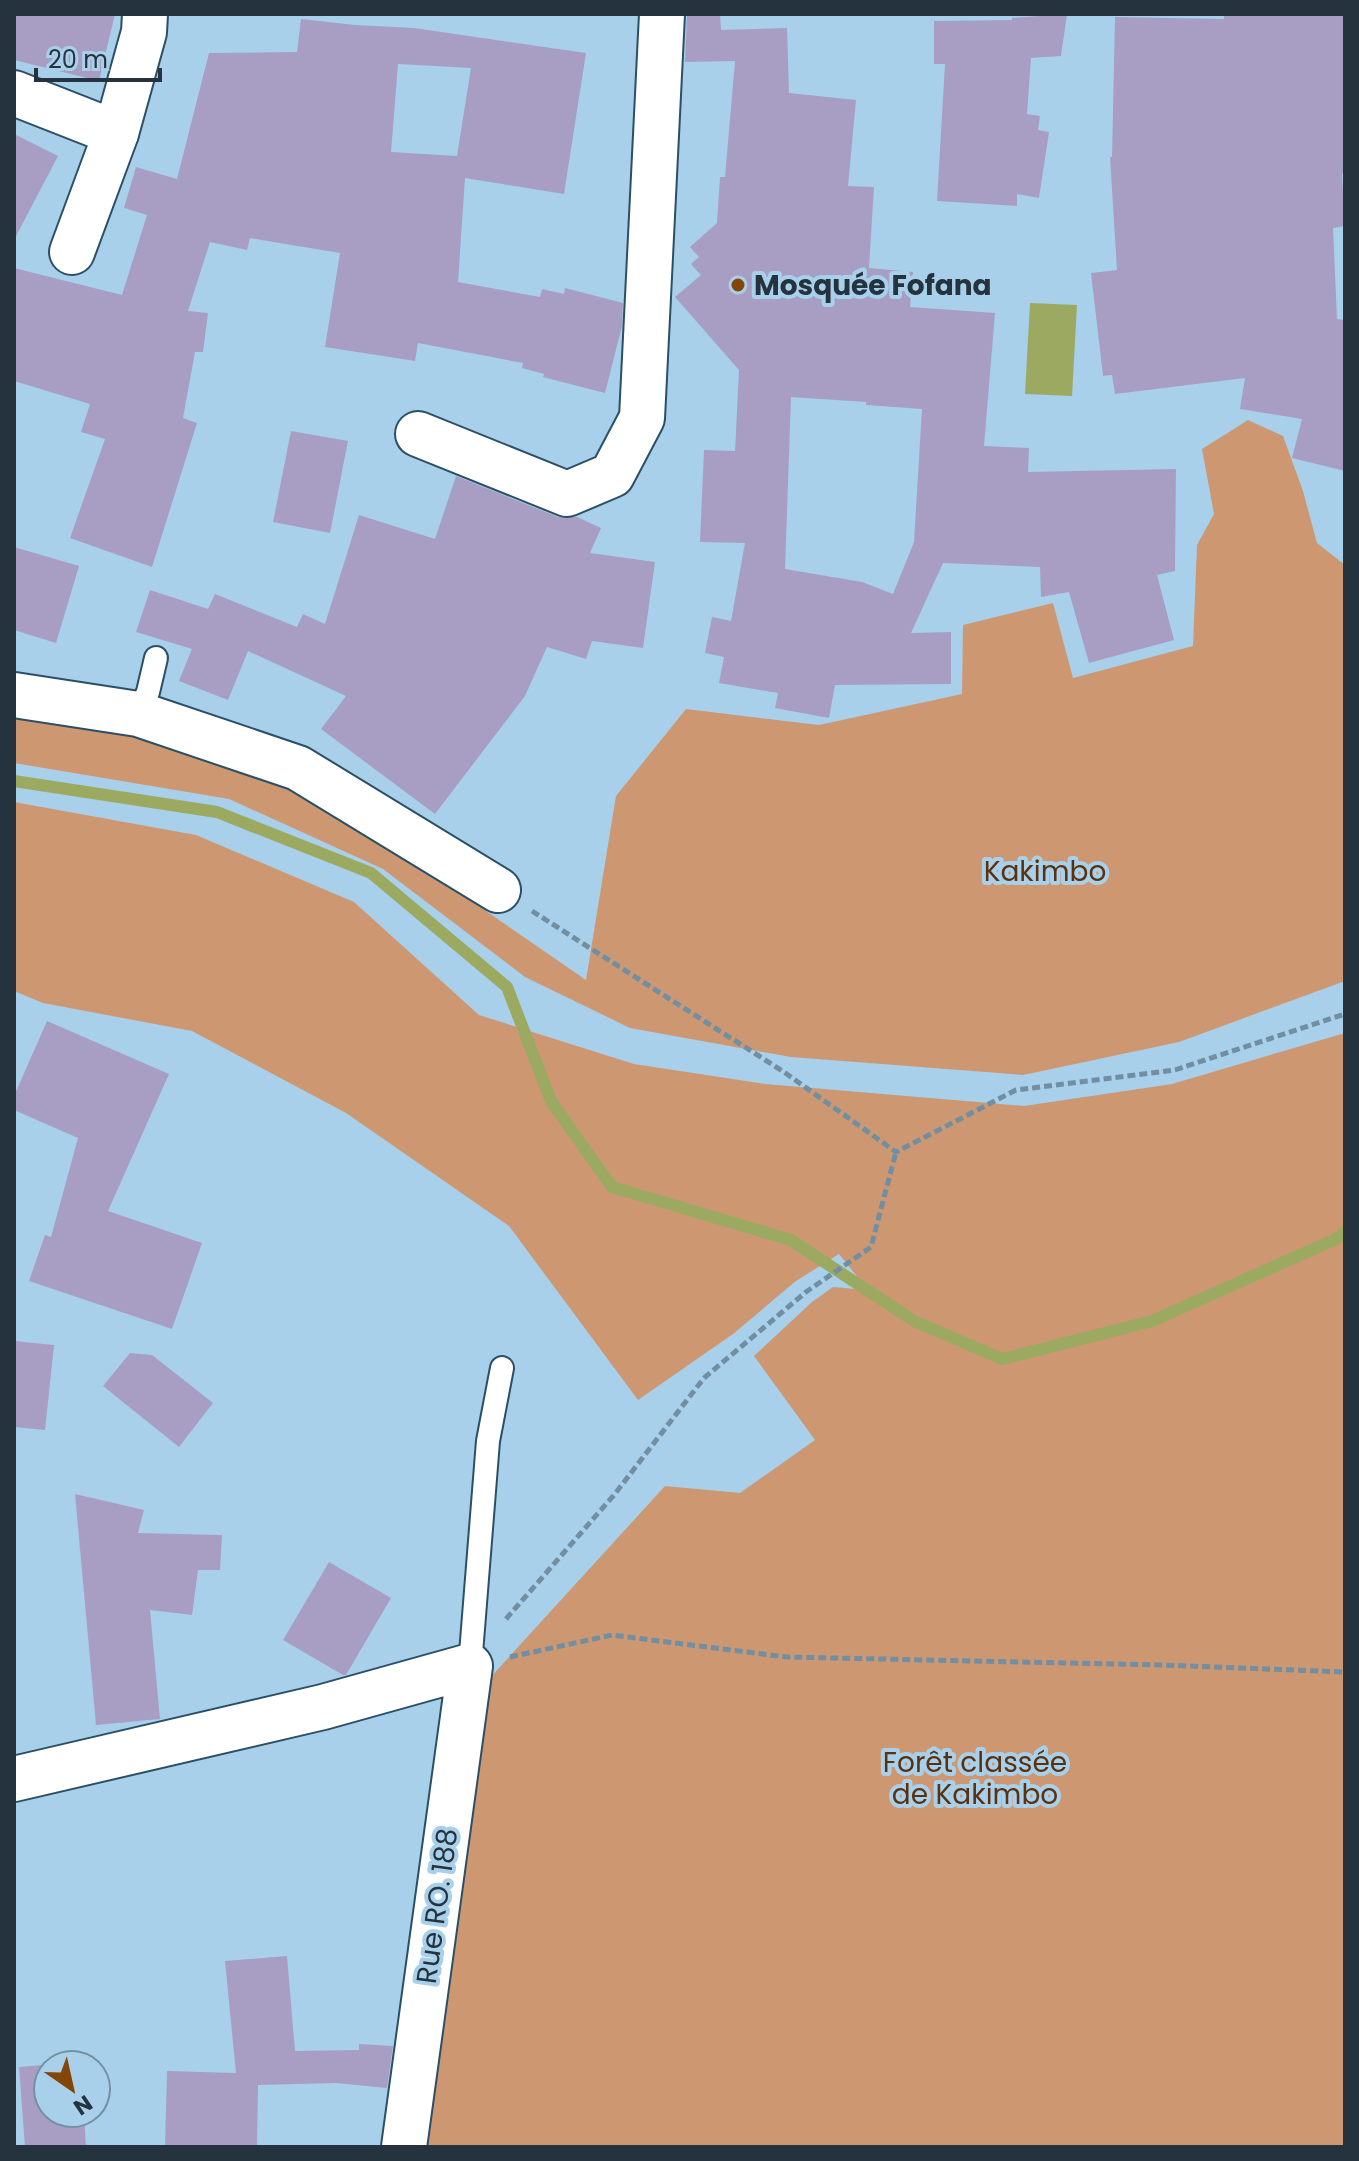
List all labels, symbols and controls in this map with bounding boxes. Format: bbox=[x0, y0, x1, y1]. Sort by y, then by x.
scale bar bbox=[36, 32, 160, 82]
text: 20 m bbox=[48, 43, 108, 76]
place label: Mosquée Fofana bbox=[754, 266, 992, 305]
marker: Mosquée Fofana bbox=[729, 276, 747, 294]
park label: Kakimbo bbox=[984, 852, 1106, 891]
park label: Forêt classée de Kakimbo bbox=[883, 1743, 1067, 1814]
street label: Rue RO. 188 bbox=[407, 1826, 467, 1986]
north arrow bbox=[32, 2049, 112, 2129]
text: N bbox=[67, 2088, 98, 2123]

